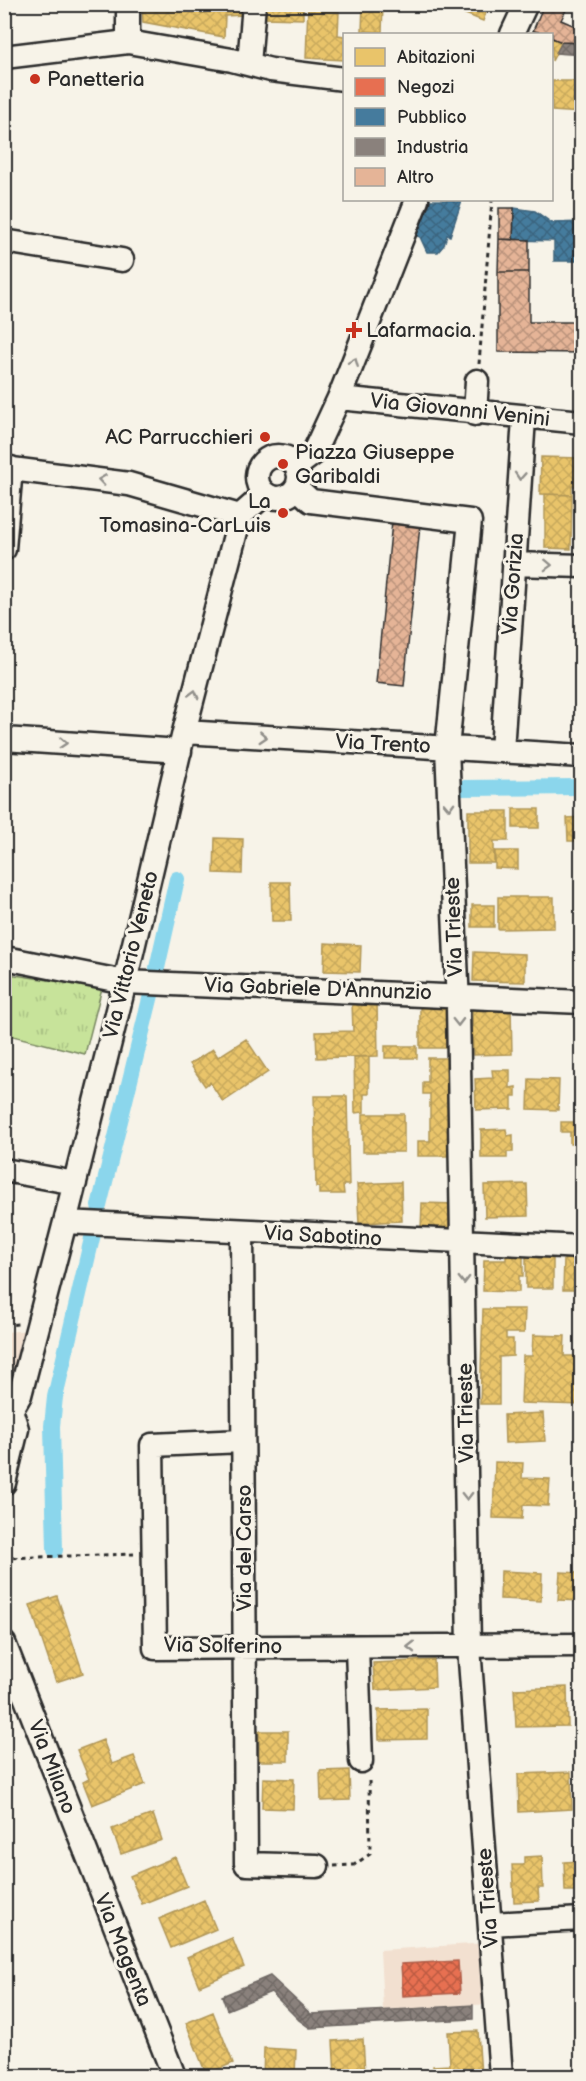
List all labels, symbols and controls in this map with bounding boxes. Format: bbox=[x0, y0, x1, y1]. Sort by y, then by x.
legend bbox=[343, 33, 553, 201]
text: Abitazioni bbox=[397, 47, 475, 68]
place label: Panetteria bbox=[47, 67, 145, 92]
marker: Panetteria bbox=[28, 72, 42, 86]
text: Negozi bbox=[397, 77, 455, 98]
text: Pubblico bbox=[397, 107, 467, 128]
text: Industria bbox=[397, 137, 468, 158]
text: Altro bbox=[397, 167, 434, 188]
place label: Lafarmacia. bbox=[366, 318, 476, 343]
marker: Lafarmacia. bbox=[347, 323, 361, 337]
one-way arrow bbox=[346, 357, 359, 367]
street label: Via Giovanni Venini bbox=[369, 388, 551, 432]
place label: AC Parrucchieri bbox=[105, 425, 253, 450]
marker: AC Parrucchieri bbox=[258, 430, 272, 444]
place label: Piazza Giuseppe Garibaldi bbox=[295, 440, 454, 489]
marker: Piazza Giuseppe Garibaldi bbox=[276, 457, 290, 471]
one-way arrow bbox=[513, 471, 526, 480]
one-way arrow bbox=[98, 475, 107, 487]
place label: La Tomasina-CarLuis bbox=[99, 489, 271, 538]
marker: La Tomasina-CarLuis bbox=[276, 506, 290, 520]
street label: Via Gorizia bbox=[497, 532, 529, 636]
one-way arrow bbox=[543, 559, 552, 571]
one-way arrow bbox=[186, 689, 199, 699]
street label: Via Trento bbox=[335, 729, 431, 759]
one-way arrow bbox=[259, 730, 268, 743]
one-way arrow bbox=[58, 736, 67, 749]
one-way arrow bbox=[443, 802, 456, 811]
street label: Via Vittorio Veneto bbox=[98, 868, 164, 1042]
street label: Via Trieste bbox=[440, 877, 468, 977]
street label: Via Gabriele D'Annunzio bbox=[204, 973, 432, 1005]
one-way arrow bbox=[452, 1018, 464, 1027]
street label: Via Sabotino bbox=[263, 1220, 383, 1252]
one-way arrow bbox=[458, 1276, 470, 1285]
street label: Via Trieste bbox=[453, 1363, 479, 1463]
street label: Via del Carso bbox=[232, 1484, 257, 1612]
one-way arrow bbox=[461, 1492, 473, 1501]
street label: Via Solferino bbox=[163, 1632, 283, 1660]
one-way arrow bbox=[406, 1641, 415, 1653]
street label: Via Milano bbox=[23, 1716, 81, 1818]
street label: Via Trieste bbox=[472, 1847, 504, 1949]
street label: Via Magenta bbox=[89, 1890, 157, 2010]

